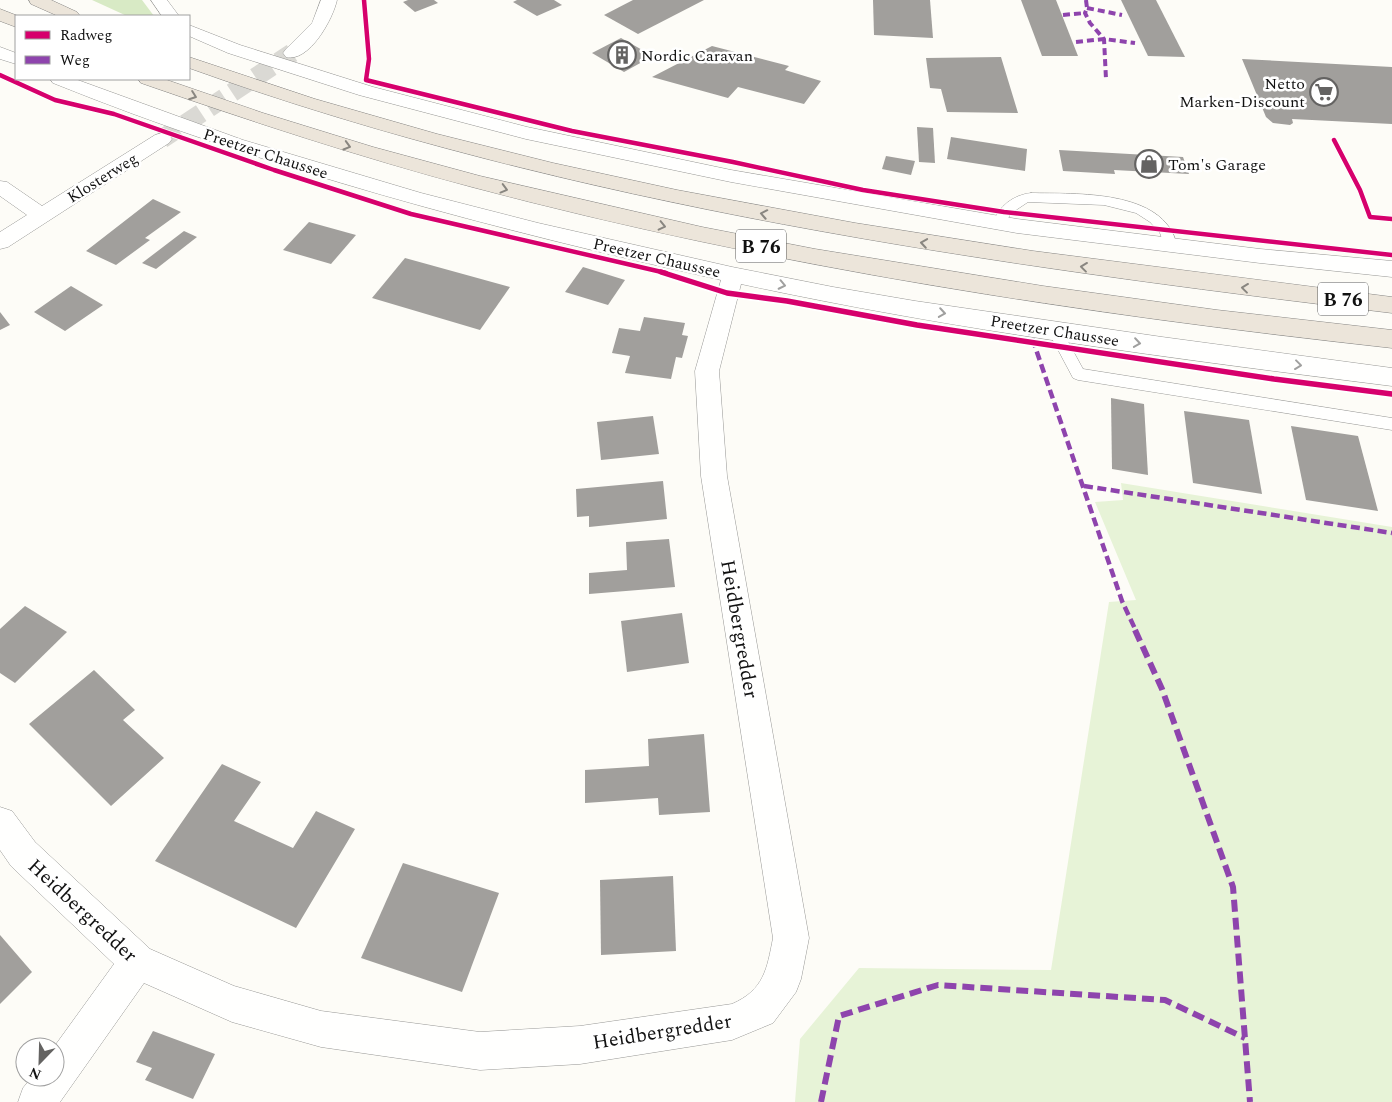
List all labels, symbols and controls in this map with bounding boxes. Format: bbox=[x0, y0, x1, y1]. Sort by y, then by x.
legend bbox=[15, 15, 190, 80]
text: Radweg bbox=[60, 24, 113, 47]
building icon: Nordic Caravan bbox=[607, 40, 637, 70]
place label: Nordic Caravan bbox=[641, 44, 753, 68]
text: Weg bbox=[60, 49, 90, 72]
place label: Netto Marken-Discount bbox=[1179, 72, 1305, 114]
supermarket icon: Netto Marken-Discount bbox=[1309, 77, 1339, 107]
one-way arrow bbox=[188, 90, 196, 100]
street label: Preetzer Chaussee bbox=[200, 122, 331, 185]
one-way arrow bbox=[343, 140, 351, 150]
street label: Klosterweg bbox=[62, 147, 143, 209]
shop icon: Tom's Garage bbox=[1134, 149, 1164, 179]
place label: Tom's Garage bbox=[1168, 153, 1266, 177]
one-way arrow bbox=[499, 183, 508, 194]
one-way arrow bbox=[759, 209, 768, 220]
one-way arrow bbox=[658, 220, 667, 231]
road number: B 76 bbox=[736, 230, 786, 262]
street label: Preetzer Chaussee bbox=[591, 232, 723, 284]
one-way arrow bbox=[919, 238, 928, 248]
one-way arrow bbox=[1080, 262, 1088, 273]
one-way arrow bbox=[777, 279, 786, 290]
road number: B 76 bbox=[1318, 282, 1368, 316]
one-way arrow bbox=[1241, 283, 1250, 293]
one-way arrow bbox=[938, 307, 946, 318]
street label: Preetzer Chaussee bbox=[989, 309, 1121, 353]
one-way arrow bbox=[1133, 337, 1141, 347]
one-way arrow bbox=[1294, 359, 1302, 370]
street label: Heidbergredder bbox=[712, 557, 766, 701]
street label: Heidbergredder bbox=[21, 852, 144, 970]
street label: Heidbergredder bbox=[590, 1006, 734, 1058]
north arrow bbox=[15, 1037, 65, 1087]
text: N bbox=[26, 1062, 44, 1085]

